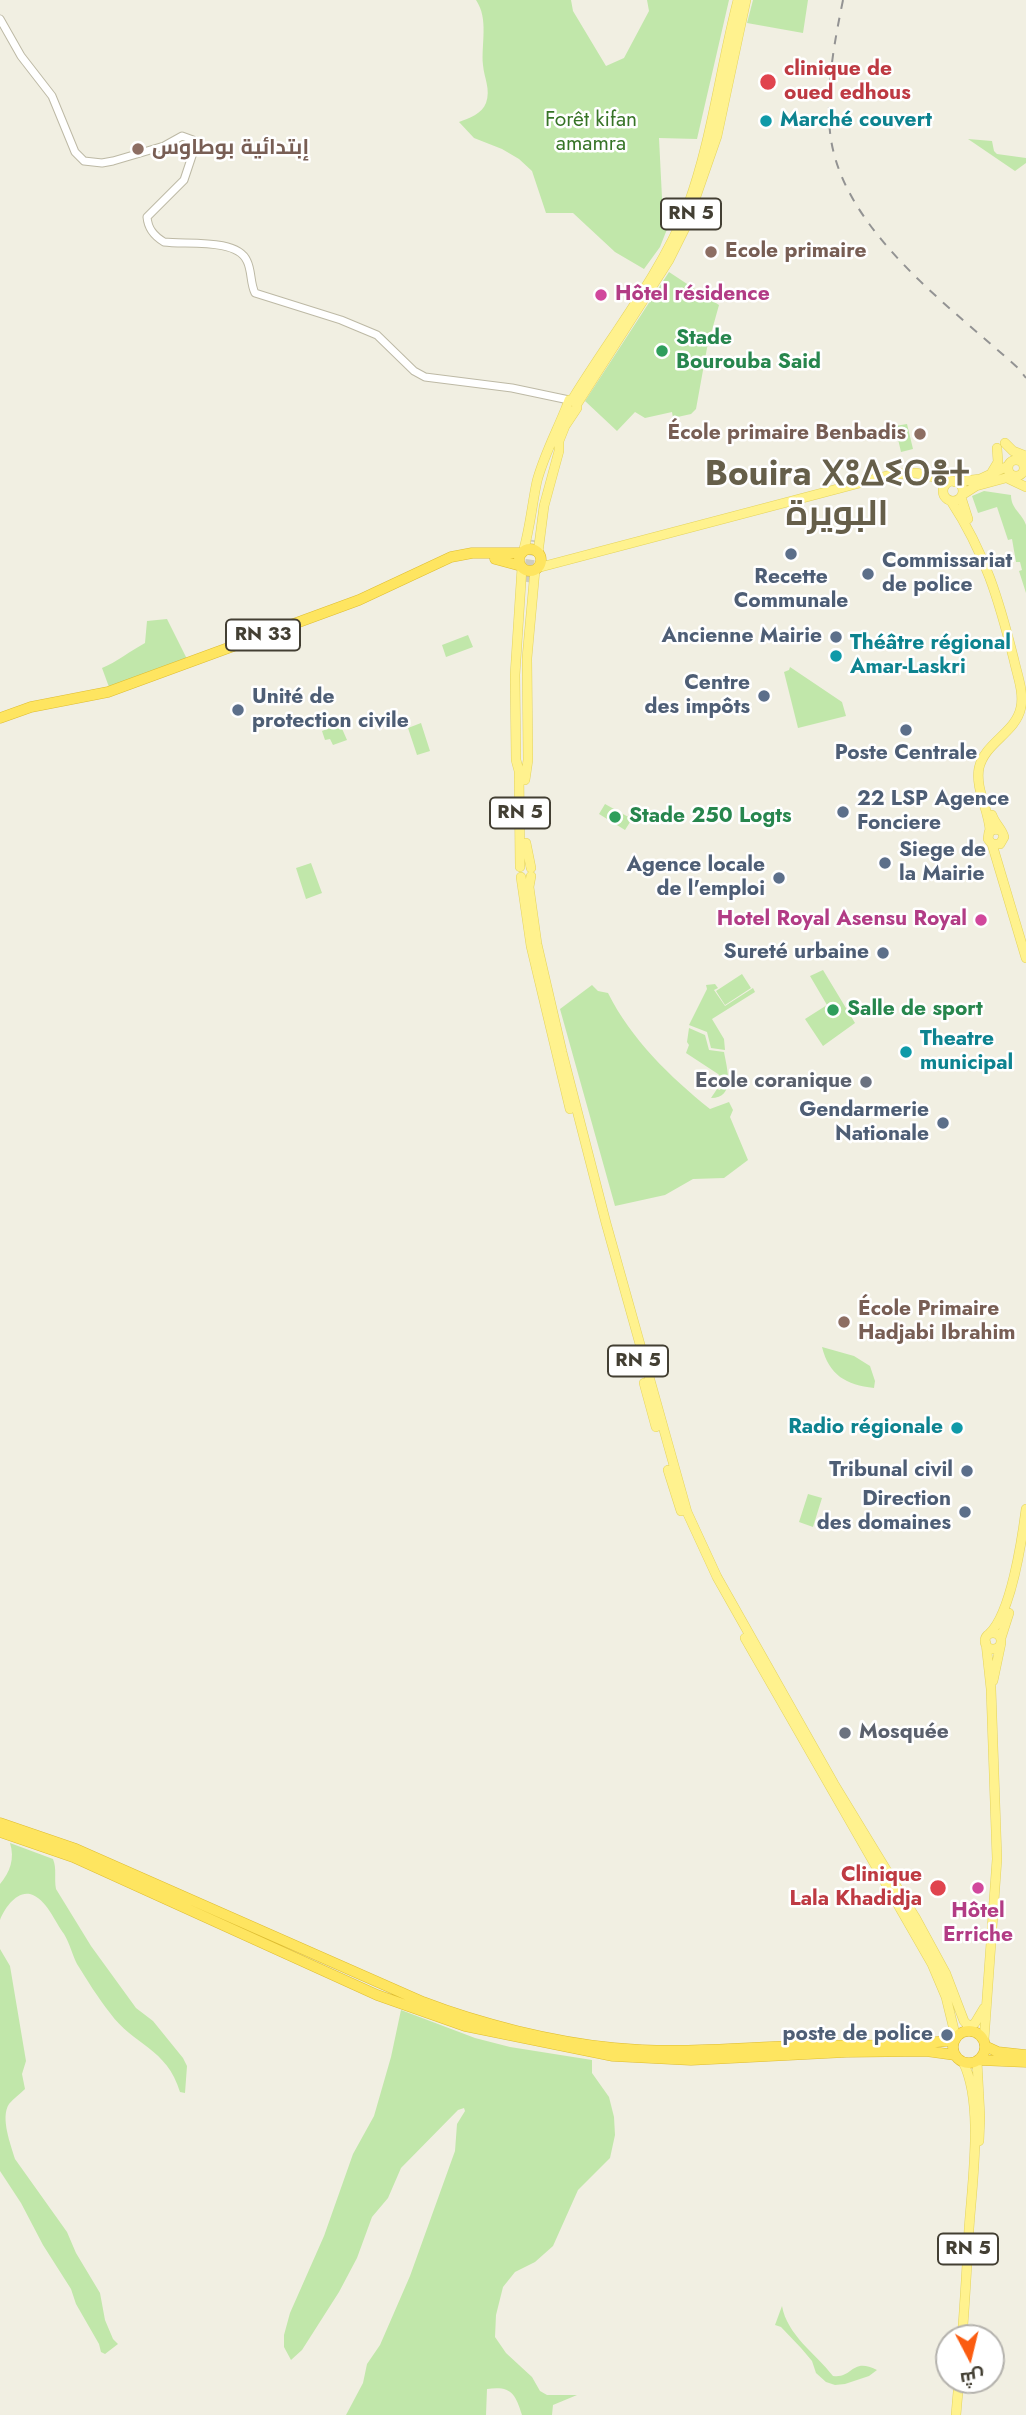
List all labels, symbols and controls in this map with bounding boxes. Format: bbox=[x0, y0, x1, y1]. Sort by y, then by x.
place label: clinique de oued edhous bbox=[784, 57, 911, 107]
marker: clinique de oued edhous bbox=[758, 72, 778, 92]
park label: Forêt kifan amamra bbox=[545, 108, 637, 158]
place label: Marché couvert bbox=[780, 108, 932, 134]
marker: Marché couvert bbox=[758, 113, 774, 129]
place label: إبتدائية بوطاوس bbox=[152, 136, 309, 162]
marker: إبتدائية بوطاوس bbox=[130, 141, 146, 157]
road number: RN 5 bbox=[661, 198, 721, 230]
place label: Ecole primaire bbox=[725, 239, 866, 265]
marker: Ecole primaire bbox=[703, 244, 719, 260]
place label: Hôtel résidence bbox=[615, 282, 770, 308]
marker: Hôtel résidence bbox=[593, 287, 609, 303]
place label: Stade Bourouba Said bbox=[676, 326, 821, 376]
marker: Stade Bourouba Said bbox=[654, 343, 670, 359]
place label: École primaire Benbadis bbox=[668, 421, 906, 447]
marker: École primaire Benbadis bbox=[912, 426, 928, 442]
district label: Bouira ⵝⵓⵠⵉⵔⴻⵜ البويرة bbox=[705, 456, 969, 538]
marker: Recette Communale bbox=[783, 546, 799, 562]
place label: Commissariat de police bbox=[882, 549, 1012, 599]
place label: Recette Communale bbox=[734, 565, 848, 615]
marker: Commissariat de police bbox=[860, 566, 876, 582]
road number: RN 33 bbox=[226, 620, 300, 650]
place label: Ancienne Mairie bbox=[662, 624, 822, 650]
marker: Ancienne Mairie bbox=[828, 629, 844, 645]
place label: Théâtre régional Amar-Laskri bbox=[850, 631, 1011, 681]
marker: Théâtre régional Amar-Laskri bbox=[828, 648, 844, 664]
place label: Centre des impôts bbox=[645, 671, 750, 721]
place label: Unité de protection civile bbox=[252, 685, 409, 735]
marker: Centre des impôts bbox=[756, 688, 772, 704]
marker: Unité de protection civile bbox=[230, 702, 246, 718]
marker: Poste Centrale bbox=[898, 722, 914, 738]
place label: Poste Centrale bbox=[835, 741, 977, 767]
place label: 22 LSP Agence Fonciere bbox=[857, 787, 1009, 837]
road number: RN 5 bbox=[490, 798, 550, 828]
place label: Stade 250 Logts bbox=[629, 804, 791, 830]
marker: 22 LSP Agence Fonciere bbox=[835, 804, 851, 820]
marker: Stade 250 Logts bbox=[607, 809, 623, 825]
place label: Siege de la Mairie bbox=[899, 838, 986, 888]
place label: Agence locale de l'emploi bbox=[626, 853, 765, 903]
marker: Siege de la Mairie bbox=[877, 855, 893, 871]
marker: Agence locale de l'emploi bbox=[771, 870, 787, 886]
place label: Hotel Royal Asensu Royal bbox=[717, 907, 967, 933]
marker: Hotel Royal Asensu Royal bbox=[973, 912, 989, 928]
place label: Sureté urbaine bbox=[724, 940, 869, 966]
marker: Sureté urbaine bbox=[875, 945, 891, 961]
place label: Salle de sport bbox=[847, 997, 983, 1023]
marker: Salle de sport bbox=[825, 1002, 841, 1018]
place label: Theatre municipal bbox=[920, 1027, 1013, 1077]
marker: Theatre municipal bbox=[898, 1044, 914, 1060]
place label: Ecole coranique bbox=[695, 1069, 852, 1095]
marker: Ecole coranique bbox=[858, 1074, 874, 1090]
place label: Gendarmerie Nationale bbox=[799, 1098, 929, 1148]
marker: Gendarmerie Nationale bbox=[935, 1115, 951, 1131]
place label: École Primaire Hadjabi Ibrahim bbox=[858, 1297, 1015, 1347]
marker: École Primaire Hadjabi Ibrahim bbox=[836, 1314, 852, 1330]
road number: RN 5 bbox=[608, 1345, 668, 1376]
place label: Radio régionale bbox=[788, 1415, 943, 1441]
marker: Radio régionale bbox=[949, 1420, 965, 1436]
place label: Tribunal civil bbox=[829, 1458, 953, 1484]
marker: Tribunal civil bbox=[959, 1463, 975, 1479]
place label: Direction des domaines bbox=[817, 1487, 951, 1537]
marker: Direction des domaines bbox=[957, 1504, 973, 1520]
place label: Mosquée bbox=[859, 1720, 949, 1746]
marker: Mosquée bbox=[837, 1725, 853, 1741]
place label: Clinique Lala Khadidja bbox=[790, 1863, 922, 1913]
marker: Clinique Lala Khadidja bbox=[928, 1878, 948, 1898]
marker: Hôtel Erriche bbox=[970, 1880, 986, 1896]
place label: Hôtel Erriche bbox=[943, 1899, 1013, 1949]
place label: poste de police bbox=[783, 2022, 933, 2048]
marker: poste de police bbox=[939, 2027, 955, 2043]
road number: RN 5 bbox=[938, 2234, 998, 2264]
north arrow bbox=[935, 2324, 1005, 2394]
text: ش bbox=[959, 2363, 986, 2393]

